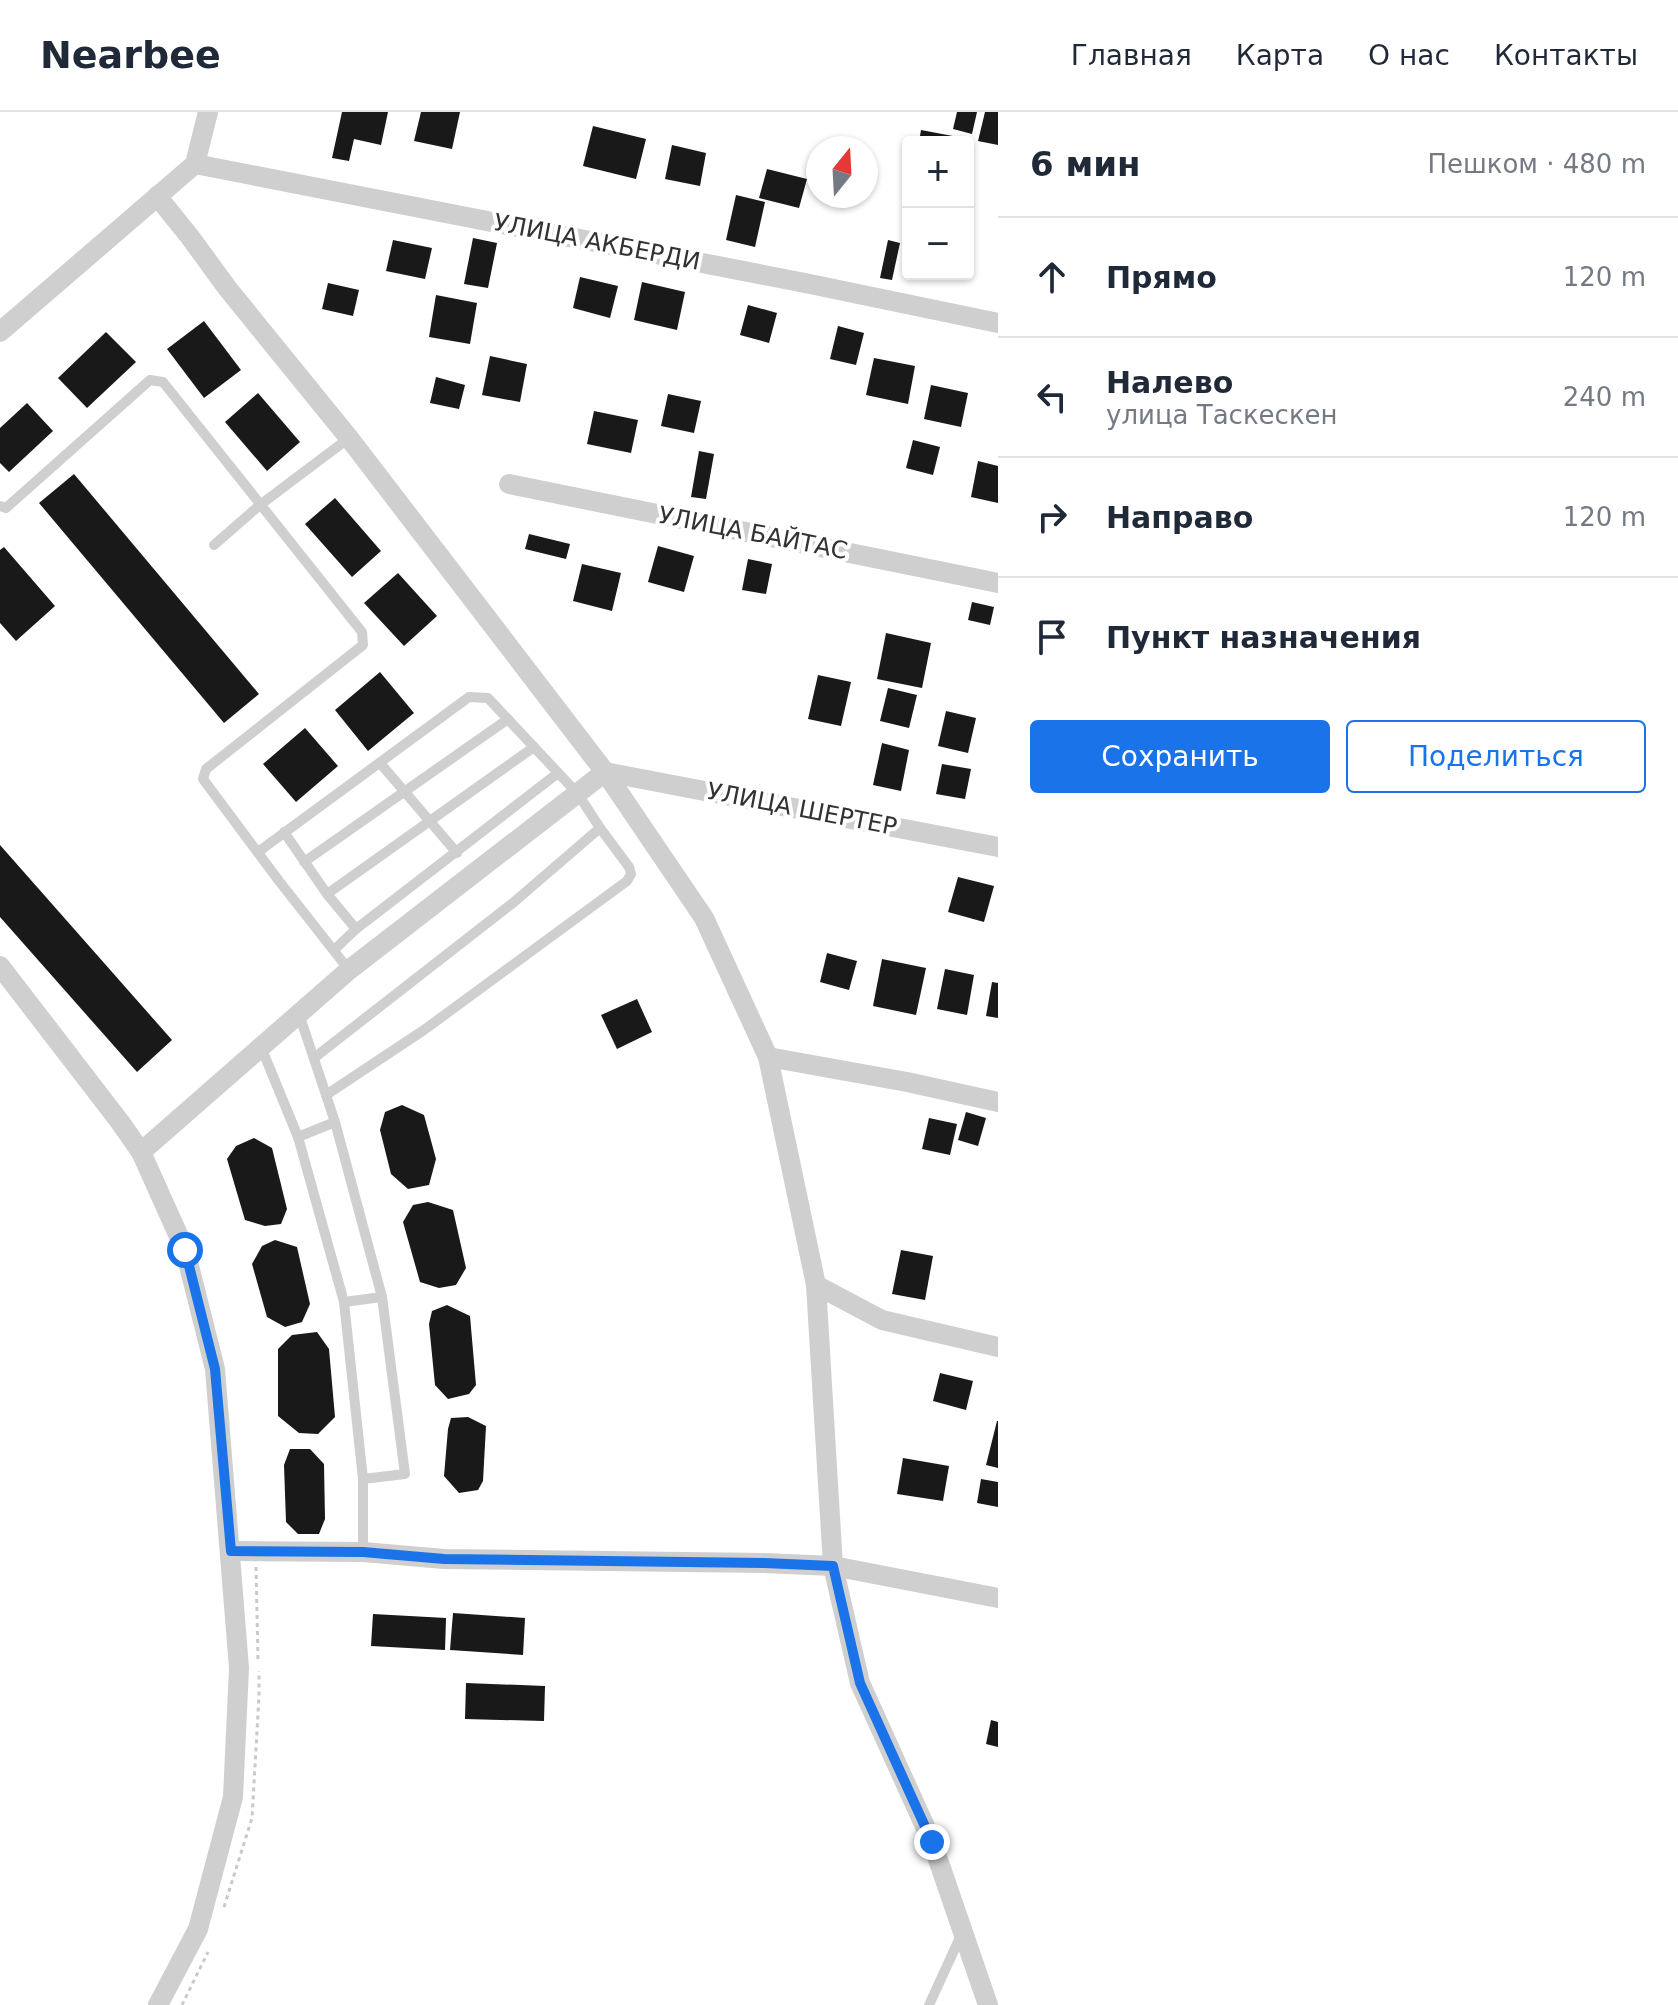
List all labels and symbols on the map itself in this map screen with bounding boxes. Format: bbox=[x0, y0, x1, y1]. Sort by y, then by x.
north arrow bbox=[806, 136, 878, 208]
street label: УЛИЦА АКБЕРДИ bbox=[491, 208, 703, 276]
street label: УЛИЦА БАЙТАС bbox=[656, 500, 850, 565]
street label: УЛИЦА ШЕРТЕР bbox=[705, 777, 899, 841]
route start bbox=[167, 1232, 203, 1268]
route end bbox=[914, 1824, 950, 1860]

